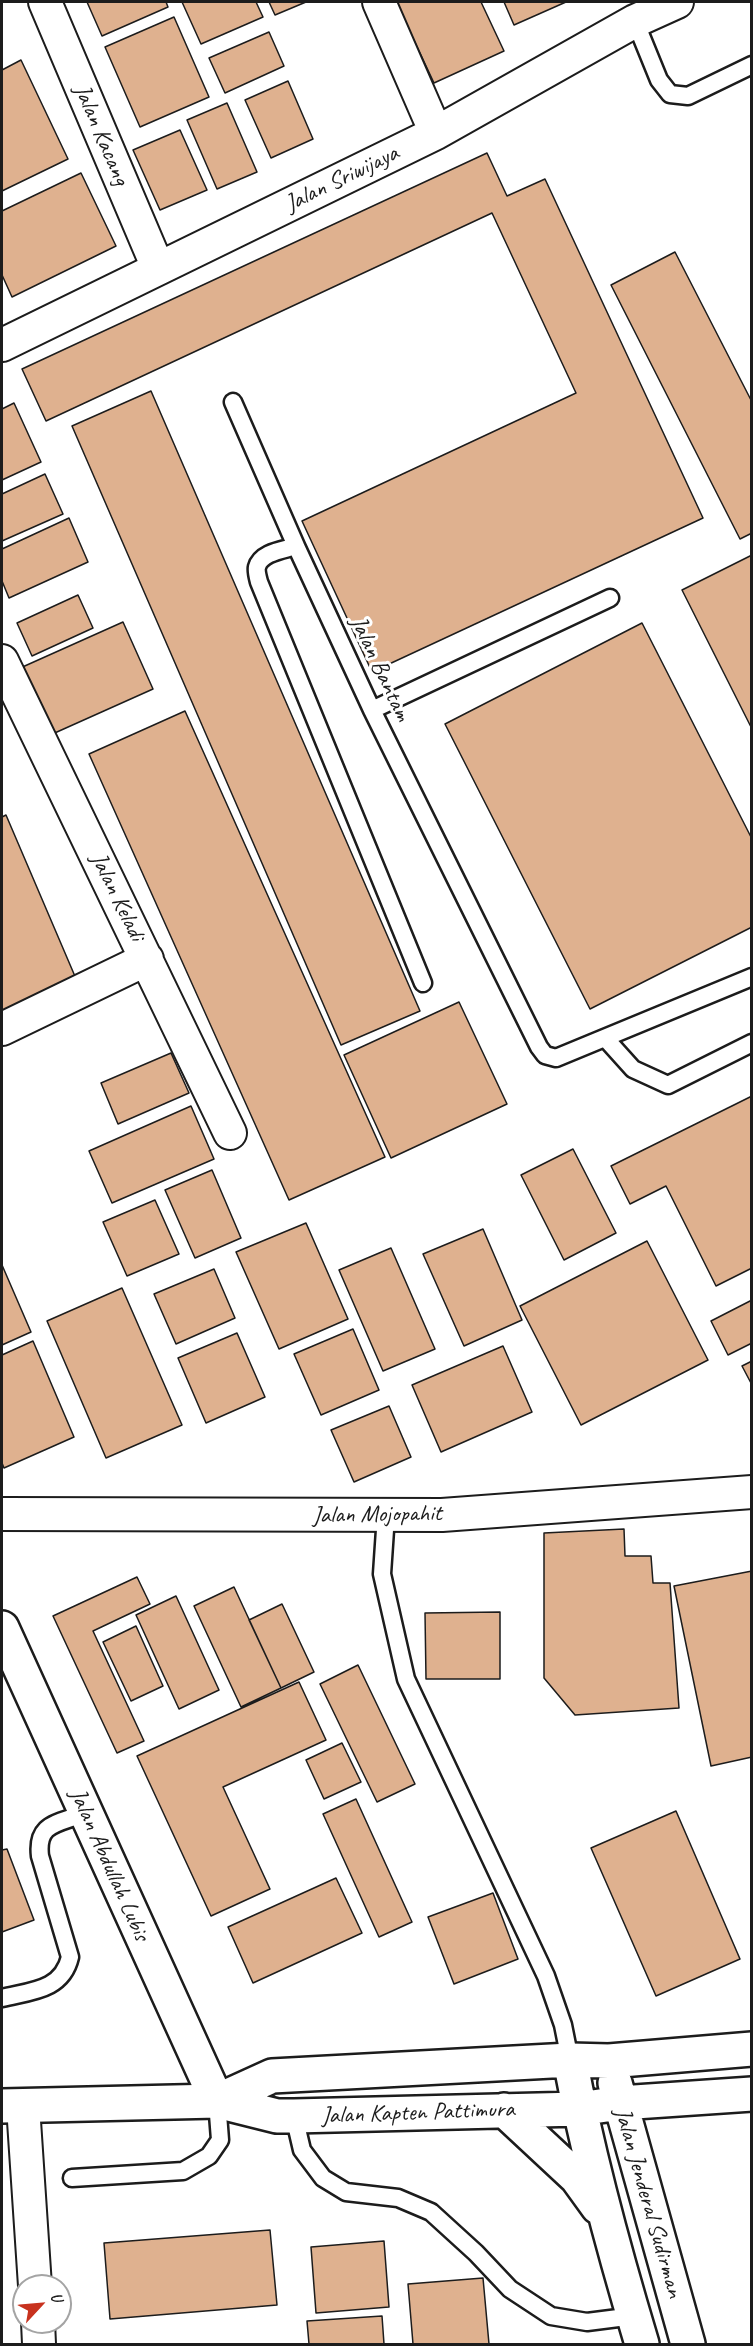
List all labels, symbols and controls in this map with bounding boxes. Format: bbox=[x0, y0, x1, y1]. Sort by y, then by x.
street label: Jalan Kacang bbox=[67, 80, 135, 190]
street label: Jalan Sriwijaya bbox=[281, 139, 403, 219]
street label: Jalan Bantam bbox=[343, 612, 417, 726]
street label: Jalan Keladi bbox=[83, 848, 151, 946]
street label: Jalan Mojopahit bbox=[312, 1499, 442, 1531]
street label: Jalan Abdullah Lubis bbox=[62, 1784, 156, 1946]
street label: Jalan Kapten Pattimura bbox=[321, 2095, 515, 2131]
street label: Jalan Jenderal Sudirman bbox=[607, 2105, 689, 2301]
north arrow bbox=[12, 2274, 72, 2334]
text: U bbox=[46, 2289, 67, 2305]

